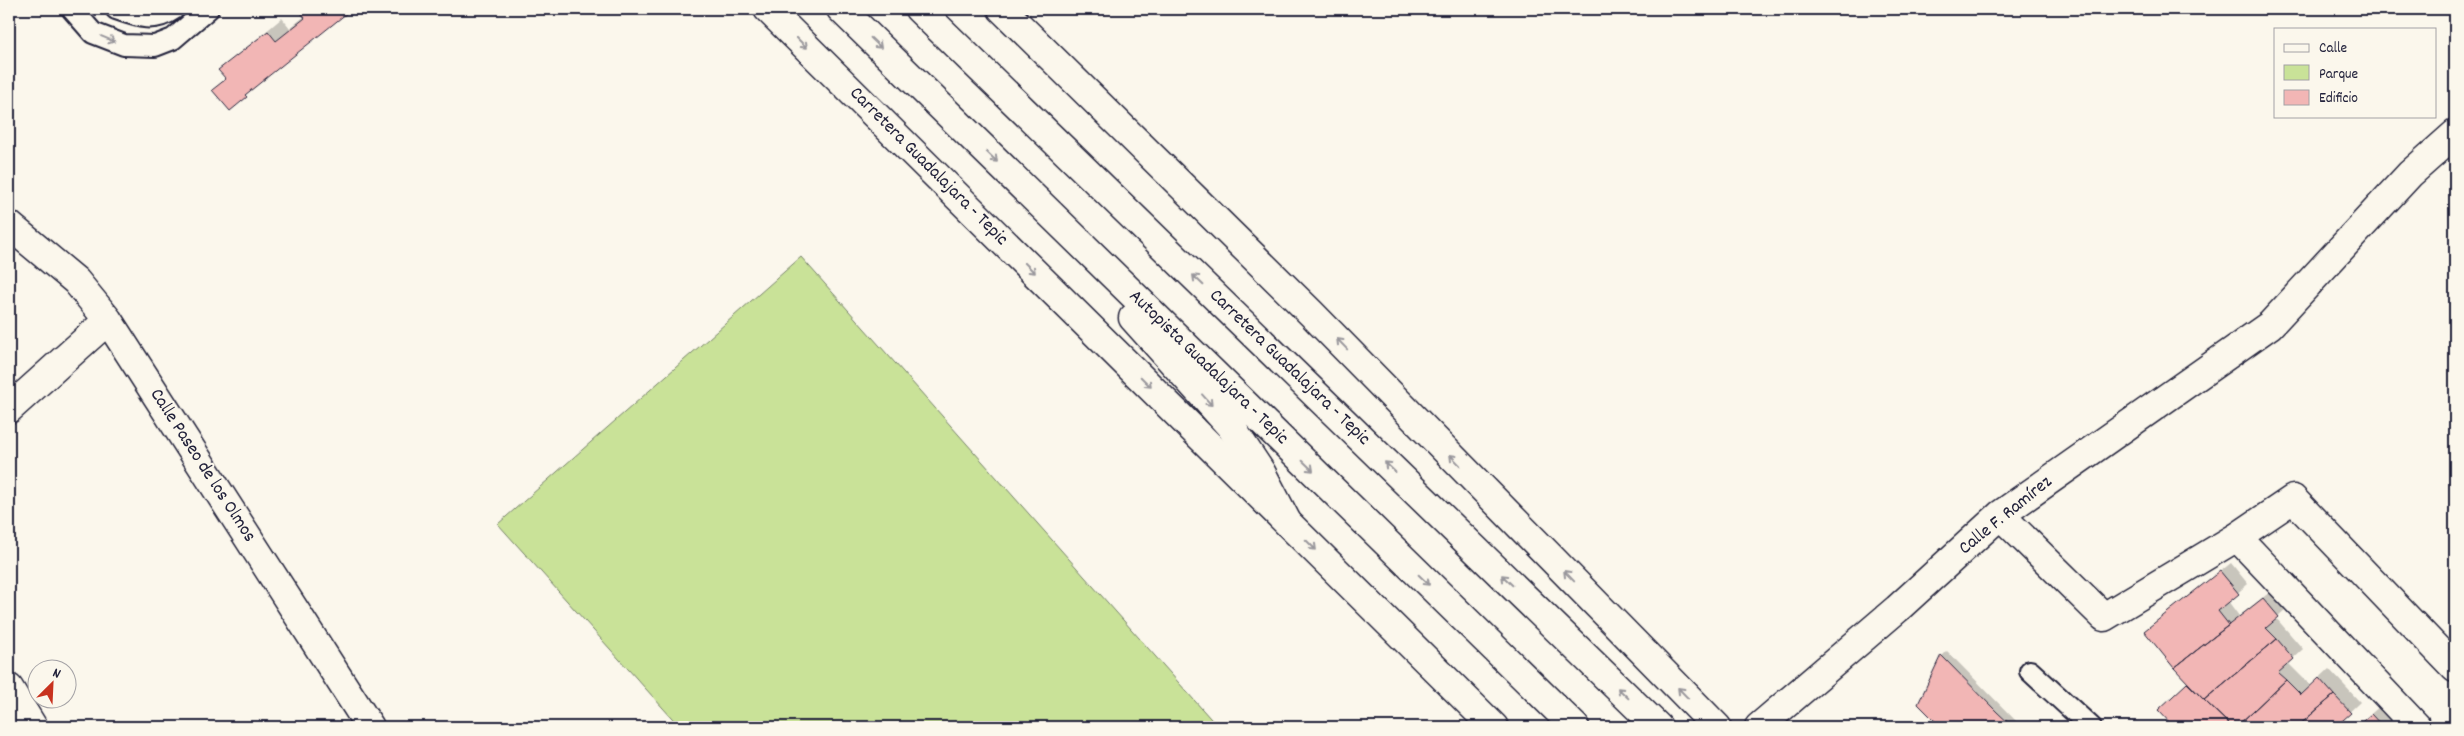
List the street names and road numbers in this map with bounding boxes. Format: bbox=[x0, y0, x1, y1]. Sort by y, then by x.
street label: Carretera Guadalajara - Tepic bbox=[842, 81, 1014, 253]
street label: Autopista Guadalajara - Tepic bbox=[1122, 284, 1294, 452]
street label: Carretera Guadalajara - Tepic bbox=[1202, 284, 1376, 452]
street label: Calle Paseo de los Olmos bbox=[142, 384, 262, 548]
street label: Calle F. Ramírez bbox=[1953, 470, 2059, 562]

